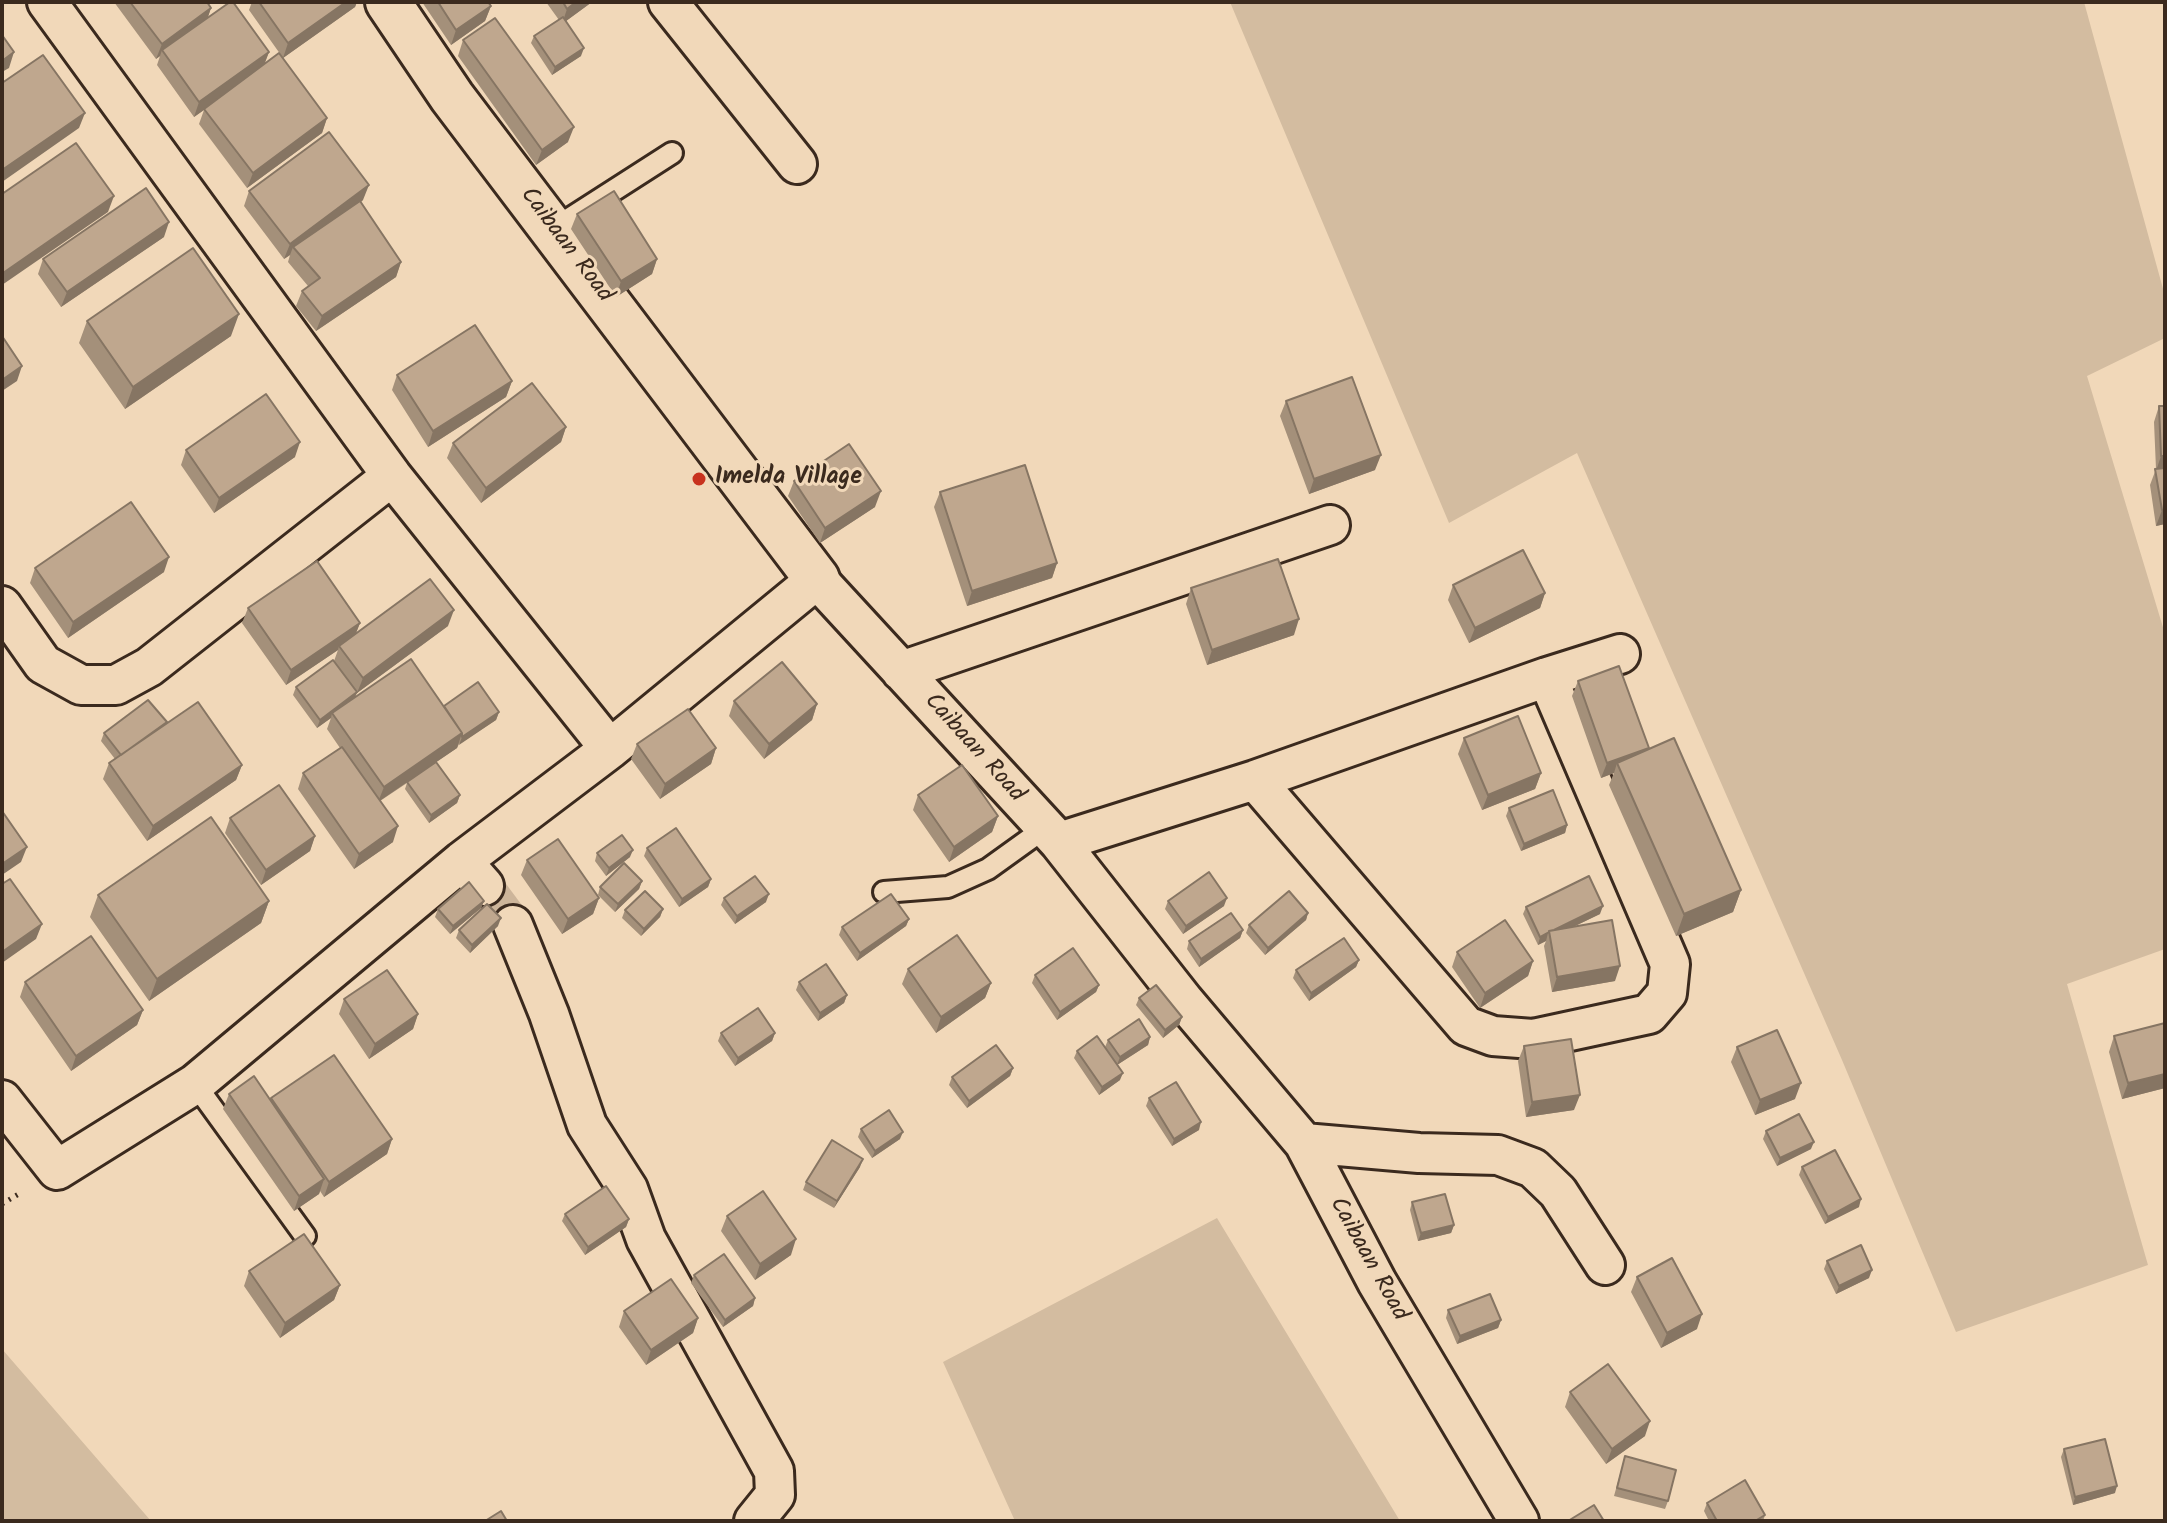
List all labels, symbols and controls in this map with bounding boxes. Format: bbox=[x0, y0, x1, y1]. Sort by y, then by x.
street label: Caibaan Road bbox=[512, 183, 618, 309]
place label: Imelda Village bbox=[715, 465, 862, 493]
marker: Imelda Village bbox=[690, 470, 708, 488]
street label: Caibaan Road bbox=[916, 688, 1030, 810]
street label: Caibaan Road bbox=[1321, 1193, 1413, 1327]

